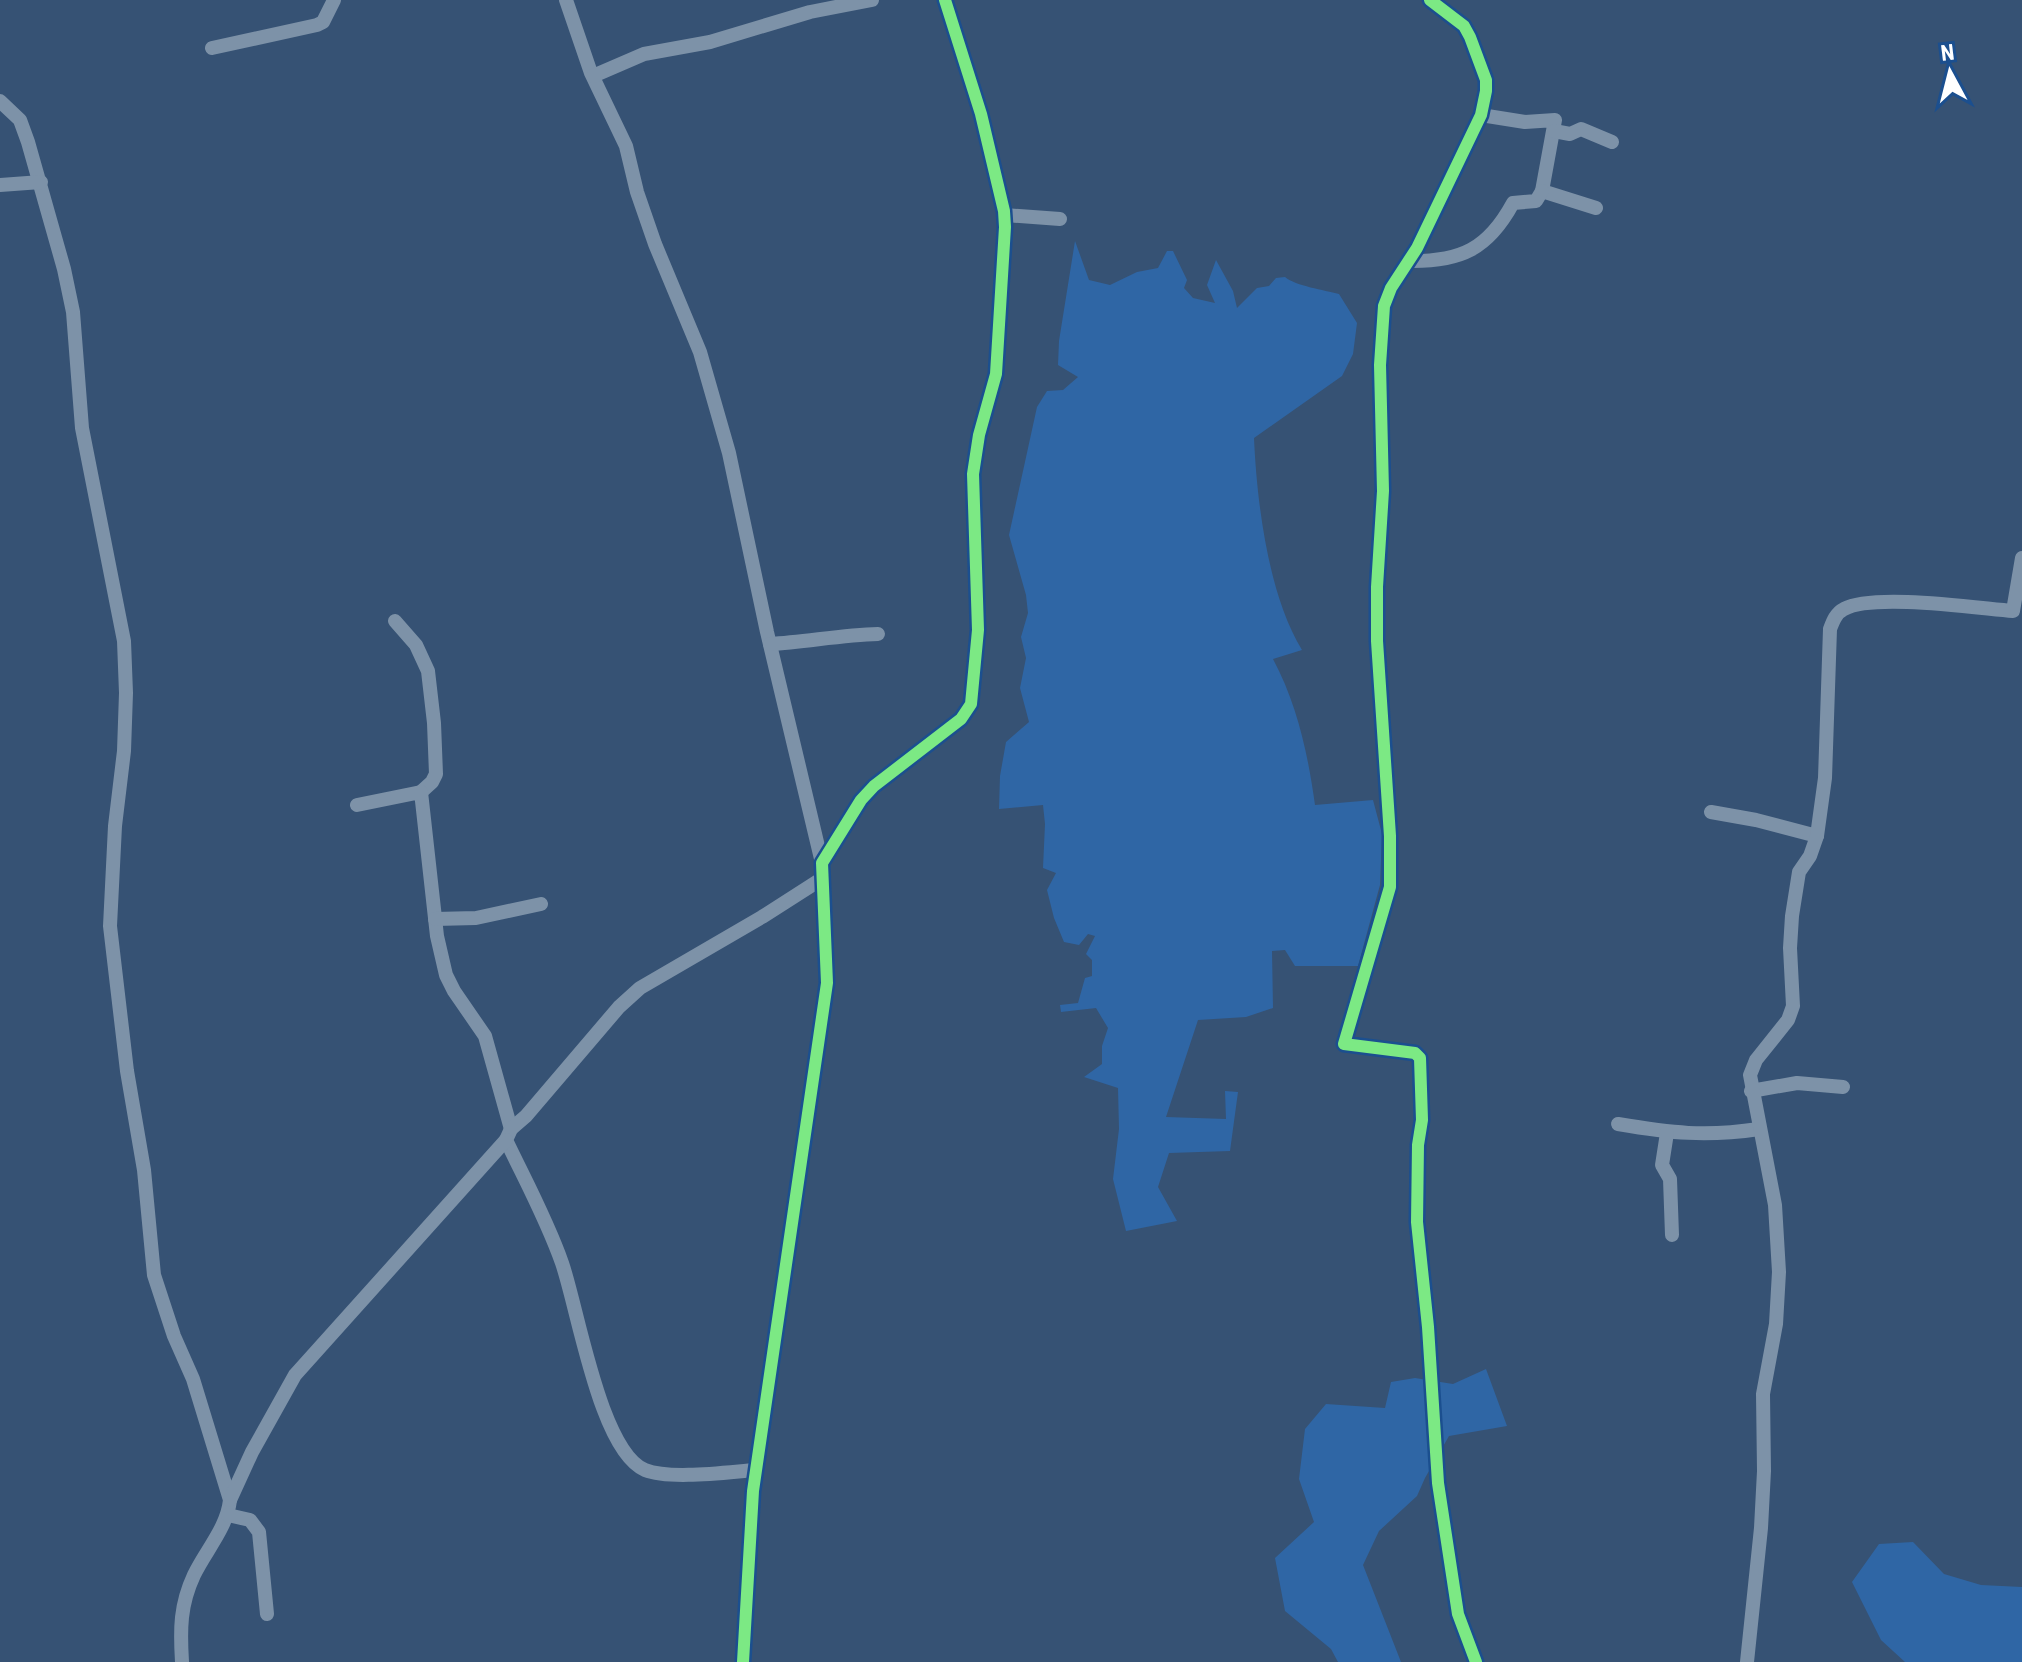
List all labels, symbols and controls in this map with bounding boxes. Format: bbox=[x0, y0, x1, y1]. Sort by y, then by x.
north arrow bbox=[1910, 32, 1990, 112]
text: N bbox=[1939, 39, 1956, 66]

